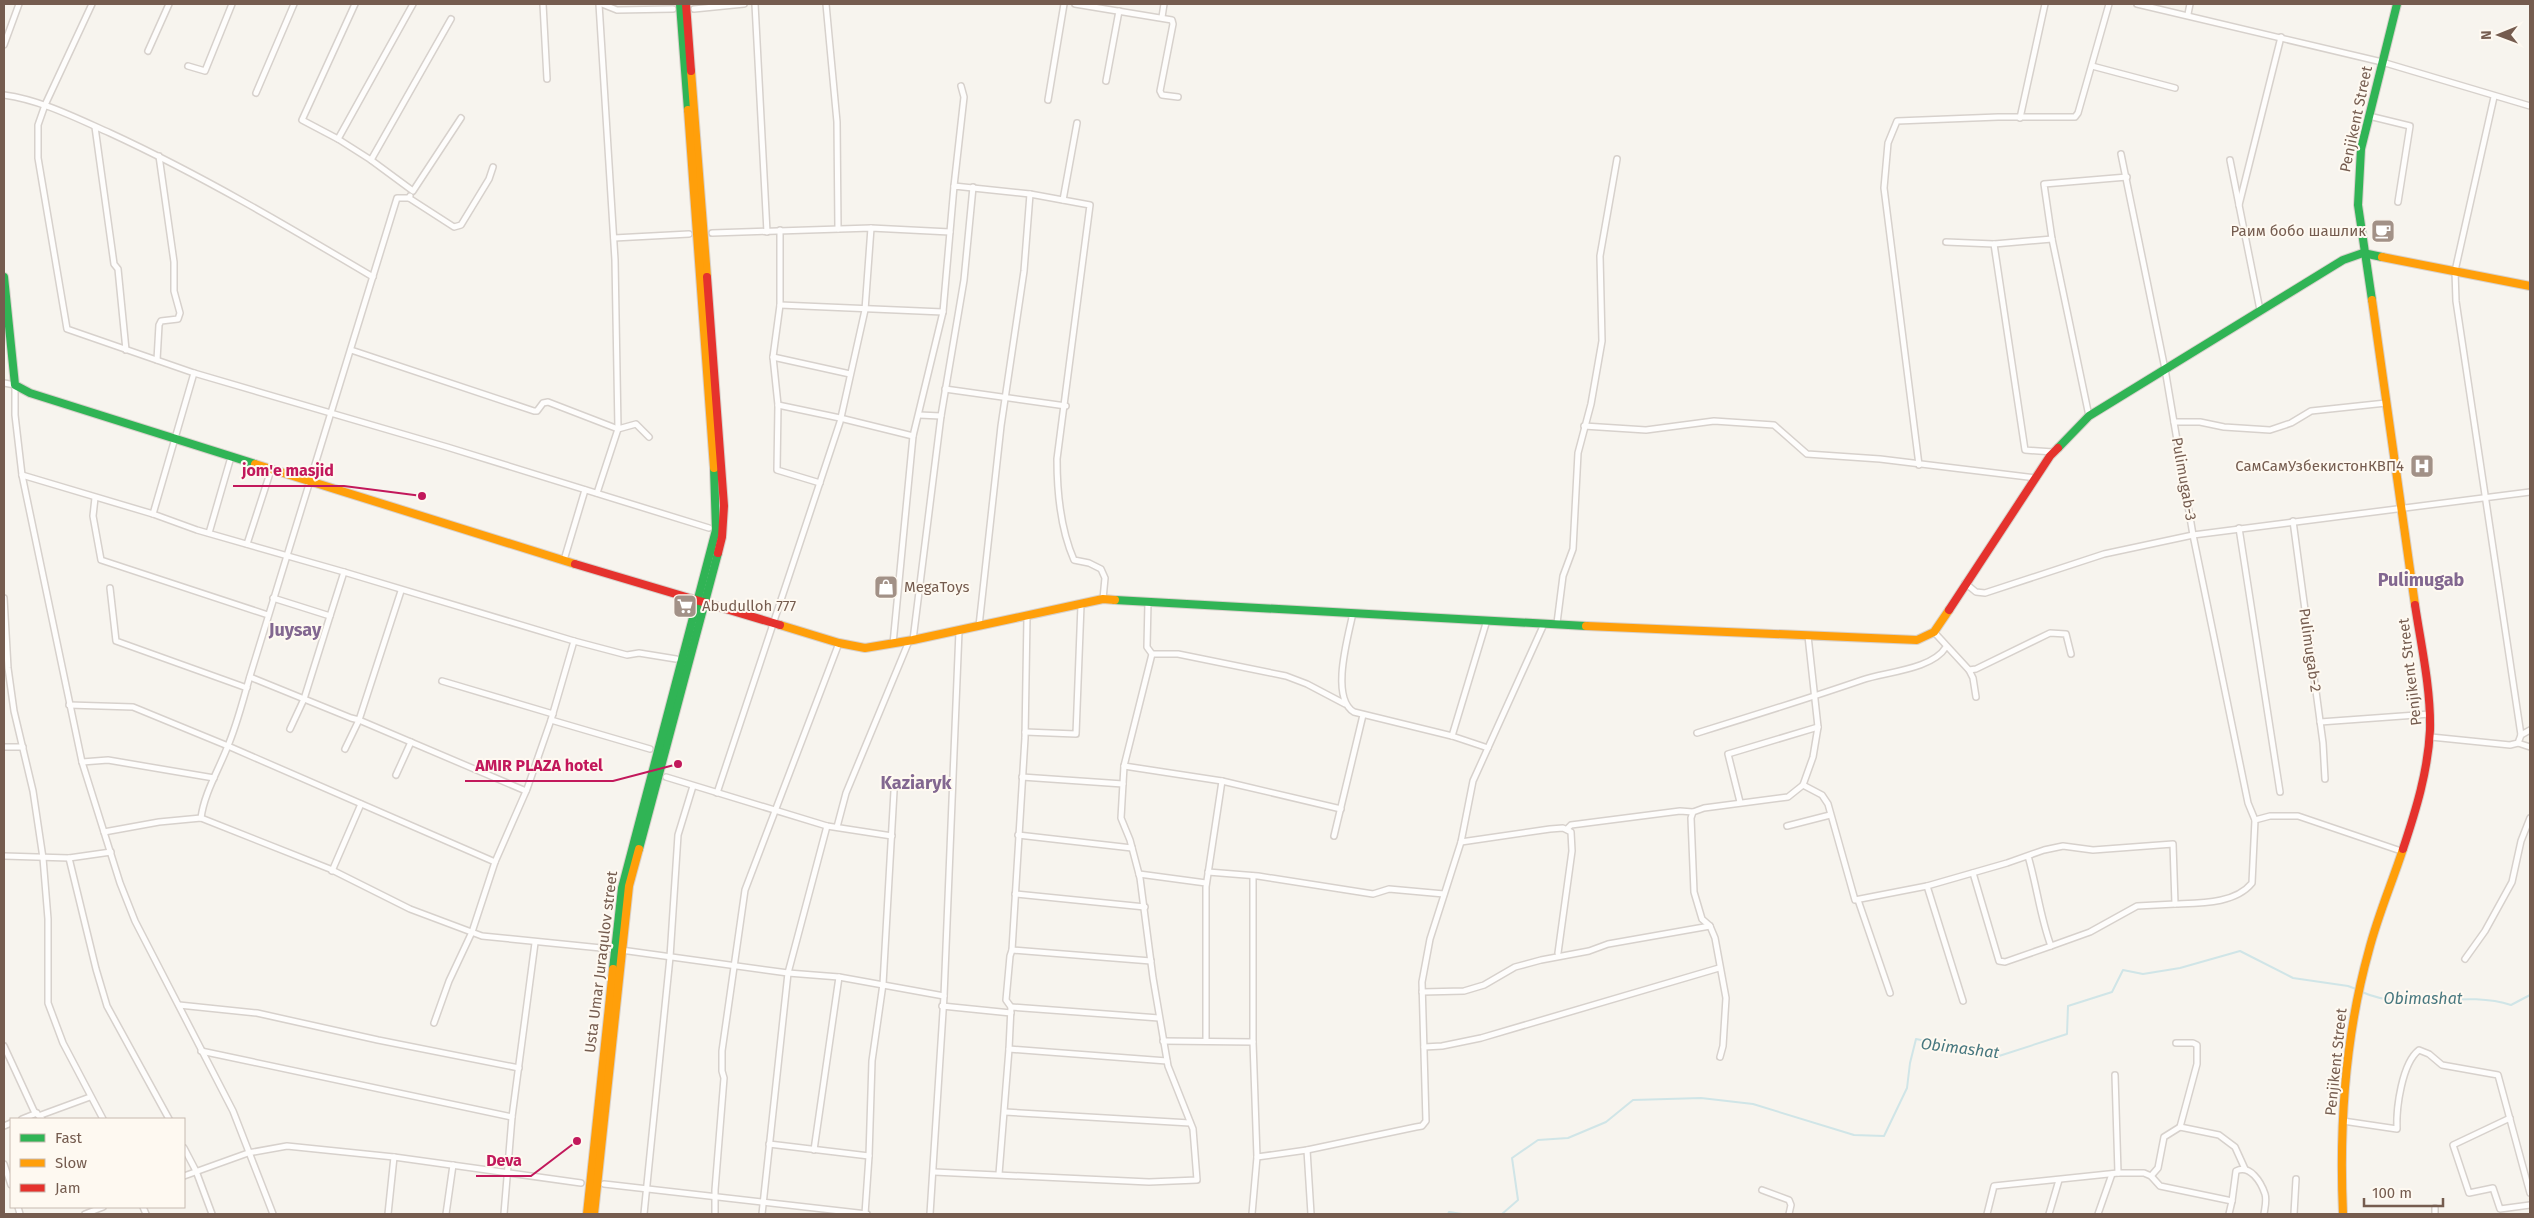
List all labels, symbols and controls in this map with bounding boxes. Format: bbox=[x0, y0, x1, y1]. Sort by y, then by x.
north arrow bbox=[2474, 10, 2524, 60]
text: N bbox=[2478, 30, 2495, 40]
street label: Penjikent Street bbox=[2336, 64, 2376, 174]
cafe icon: Раим бобо шашлик bbox=[2370, 218, 2396, 244]
place label: Раим бобо шашлик bbox=[2231, 222, 2366, 240]
street label: Pulimugab-3 bbox=[2168, 436, 2200, 522]
hospital icon: СамСамУзбекистонКВП4 bbox=[2409, 453, 2435, 479]
callout: jom'e masjid bbox=[233, 455, 344, 486]
place label: СамСамУзбекистонКВП4 bbox=[2235, 457, 2404, 475]
text: jom'e masjid bbox=[241, 461, 334, 480]
district label: Pulimugab bbox=[2378, 569, 2465, 591]
shop icon: MegaToys bbox=[873, 574, 899, 600]
place label: MegaToys bbox=[904, 578, 969, 596]
supermarket icon: Abudulloh 777 bbox=[672, 593, 698, 619]
place label: Abudulloh 777 bbox=[702, 597, 796, 615]
street label: Pulimugab-2 bbox=[2295, 607, 2325, 693]
street label: Penjikent Street bbox=[2394, 617, 2426, 727]
district label: Juysay bbox=[268, 619, 322, 641]
callout: AMIR PLAZA hotel bbox=[465, 750, 613, 781]
text: AMIR PLAZA hotel bbox=[474, 756, 603, 775]
district label: Kaziaryk bbox=[881, 772, 952, 794]
street label: Usta Umar Juraqulov street bbox=[581, 869, 621, 1054]
water label: Obimashat bbox=[2384, 989, 2463, 1008]
street label: Penjikent Street bbox=[2321, 1007, 2351, 1117]
water label: Obimashat bbox=[1920, 1034, 2001, 1062]
legend bbox=[10, 1118, 185, 1208]
text: Fast bbox=[55, 1129, 82, 1147]
callout: Deva bbox=[476, 1145, 531, 1176]
text: Deva bbox=[486, 1151, 522, 1170]
text: Slow bbox=[55, 1154, 87, 1172]
scale bar bbox=[2364, 1176, 2443, 1208]
text: Jam bbox=[55, 1179, 81, 1197]
text: 100 m bbox=[2372, 1184, 2412, 1202]

